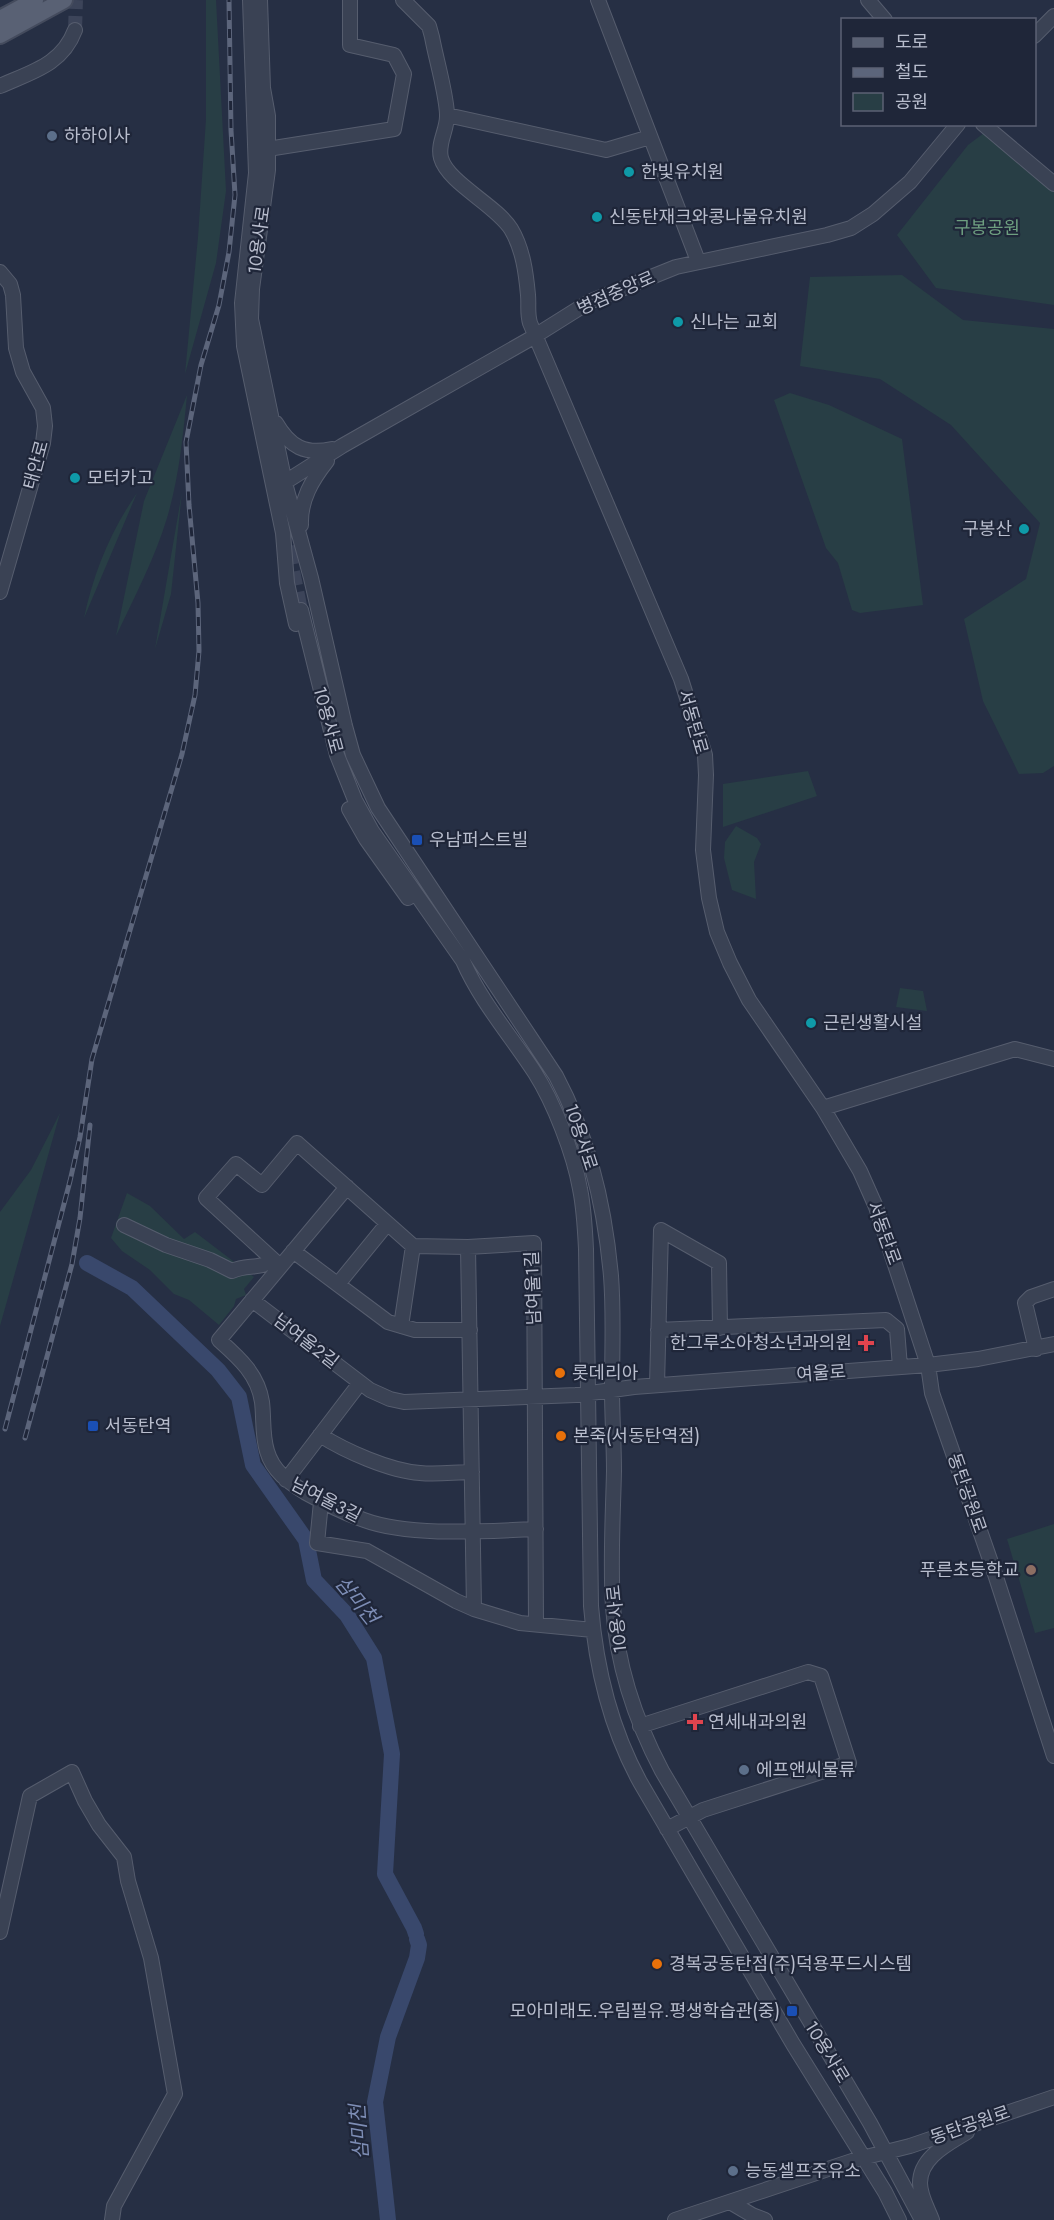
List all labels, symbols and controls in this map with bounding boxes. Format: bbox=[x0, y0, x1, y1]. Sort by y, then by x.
legend bbox=[841, 18, 1036, 126]
text: 도로 bbox=[895, 29, 928, 55]
text: 철도 bbox=[895, 59, 928, 85]
text: 공원 bbox=[895, 89, 928, 115]
place label: 하하이사 bbox=[64, 123, 131, 149]
marker: 하하이사 bbox=[45, 129, 59, 143]
place label: 한빛유치원 bbox=[641, 159, 724, 185]
marker: 한빛유치원 bbox=[622, 165, 636, 179]
street label: 10용사로 bbox=[241, 204, 277, 276]
place label: 신동탄재크와콩나물유치원 bbox=[609, 204, 808, 230]
marker: 신동탄재크와콩나물유치원 bbox=[590, 210, 604, 224]
park label: 구봉공원 bbox=[954, 215, 1020, 241]
street label: 병점중앙로 bbox=[573, 264, 659, 322]
place label: 신나는 교회 bbox=[690, 309, 778, 335]
marker: 신나는 교회 bbox=[671, 315, 685, 329]
street label: 태안로 bbox=[17, 438, 55, 492]
place label: 모터카고 bbox=[87, 465, 153, 491]
marker: 모터카고 bbox=[68, 471, 82, 485]
place label: 구봉산 bbox=[962, 516, 1012, 542]
marker: 구봉산 bbox=[1017, 522, 1031, 536]
street label: 10용사로 bbox=[307, 684, 349, 756]
street label: 서동탄로 bbox=[671, 687, 715, 757]
place label: 우남퍼스트빌 bbox=[429, 827, 528, 853]
marker: 우남퍼스트빌 bbox=[410, 833, 424, 847]
place label: 근린생활시설 bbox=[823, 1010, 922, 1036]
marker: 근린생활시설 bbox=[804, 1016, 818, 1030]
street label: 10용사로 bbox=[558, 1100, 604, 1174]
street label: 서동탄로 bbox=[860, 1197, 908, 1269]
street label: 남여울1길 bbox=[519, 1250, 547, 1326]
street label: 남여울2길 bbox=[268, 1307, 344, 1375]
place label: 한그루소아청소년과의원 bbox=[670, 1330, 852, 1356]
marker: 한그루소아청소년과의원 bbox=[857, 1334, 875, 1352]
street label: 여울로 bbox=[795, 1358, 847, 1388]
place label: 롯데리아 bbox=[572, 1360, 639, 1386]
marker: 롯데리아 bbox=[553, 1366, 567, 1380]
place label: 서동탄역 bbox=[105, 1413, 171, 1439]
marker: 서동탄역 bbox=[86, 1419, 100, 1433]
place label: 본죽(서동탄역점) bbox=[573, 1423, 700, 1449]
marker: 본죽(서동탄역점) bbox=[554, 1429, 568, 1443]
street label: 동탄공원로 bbox=[941, 1450, 993, 1536]
street label: 남여울3길 bbox=[286, 1471, 366, 1529]
place label: 푸른초등학교 bbox=[920, 1557, 1019, 1583]
marker: 푸른초등학교 bbox=[1024, 1563, 1038, 1577]
water label: 삼미천 bbox=[328, 1570, 387, 1633]
street label: 10용사로 bbox=[600, 1584, 634, 1654]
place label: 연세내과의원 bbox=[708, 1709, 807, 1735]
marker: 연세내과의원 bbox=[686, 1713, 704, 1731]
place label: 에프앤씨물류 bbox=[756, 1757, 855, 1783]
marker: 에프앤씨물류 bbox=[737, 1763, 751, 1777]
place label: 경복궁동탄점(주)덕용푸드시스템 bbox=[669, 1951, 912, 1977]
marker: 경복궁동탄점(주)덕용푸드시스템 bbox=[650, 1957, 664, 1971]
place label: 모아미래도.우림필유.평생학습관(중) bbox=[510, 1998, 780, 2024]
marker: 모아미래도.우림필유.평생학습관(중) bbox=[785, 2004, 799, 2018]
street label: 10용사로 bbox=[798, 2016, 856, 2088]
street label: 동탄공원로 bbox=[927, 2099, 1013, 2151]
water label: 삼미천 bbox=[343, 2101, 376, 2161]
place label: 능동셀프주유소 bbox=[745, 2158, 861, 2184]
marker: 능동셀프주유소 bbox=[726, 2164, 740, 2178]

